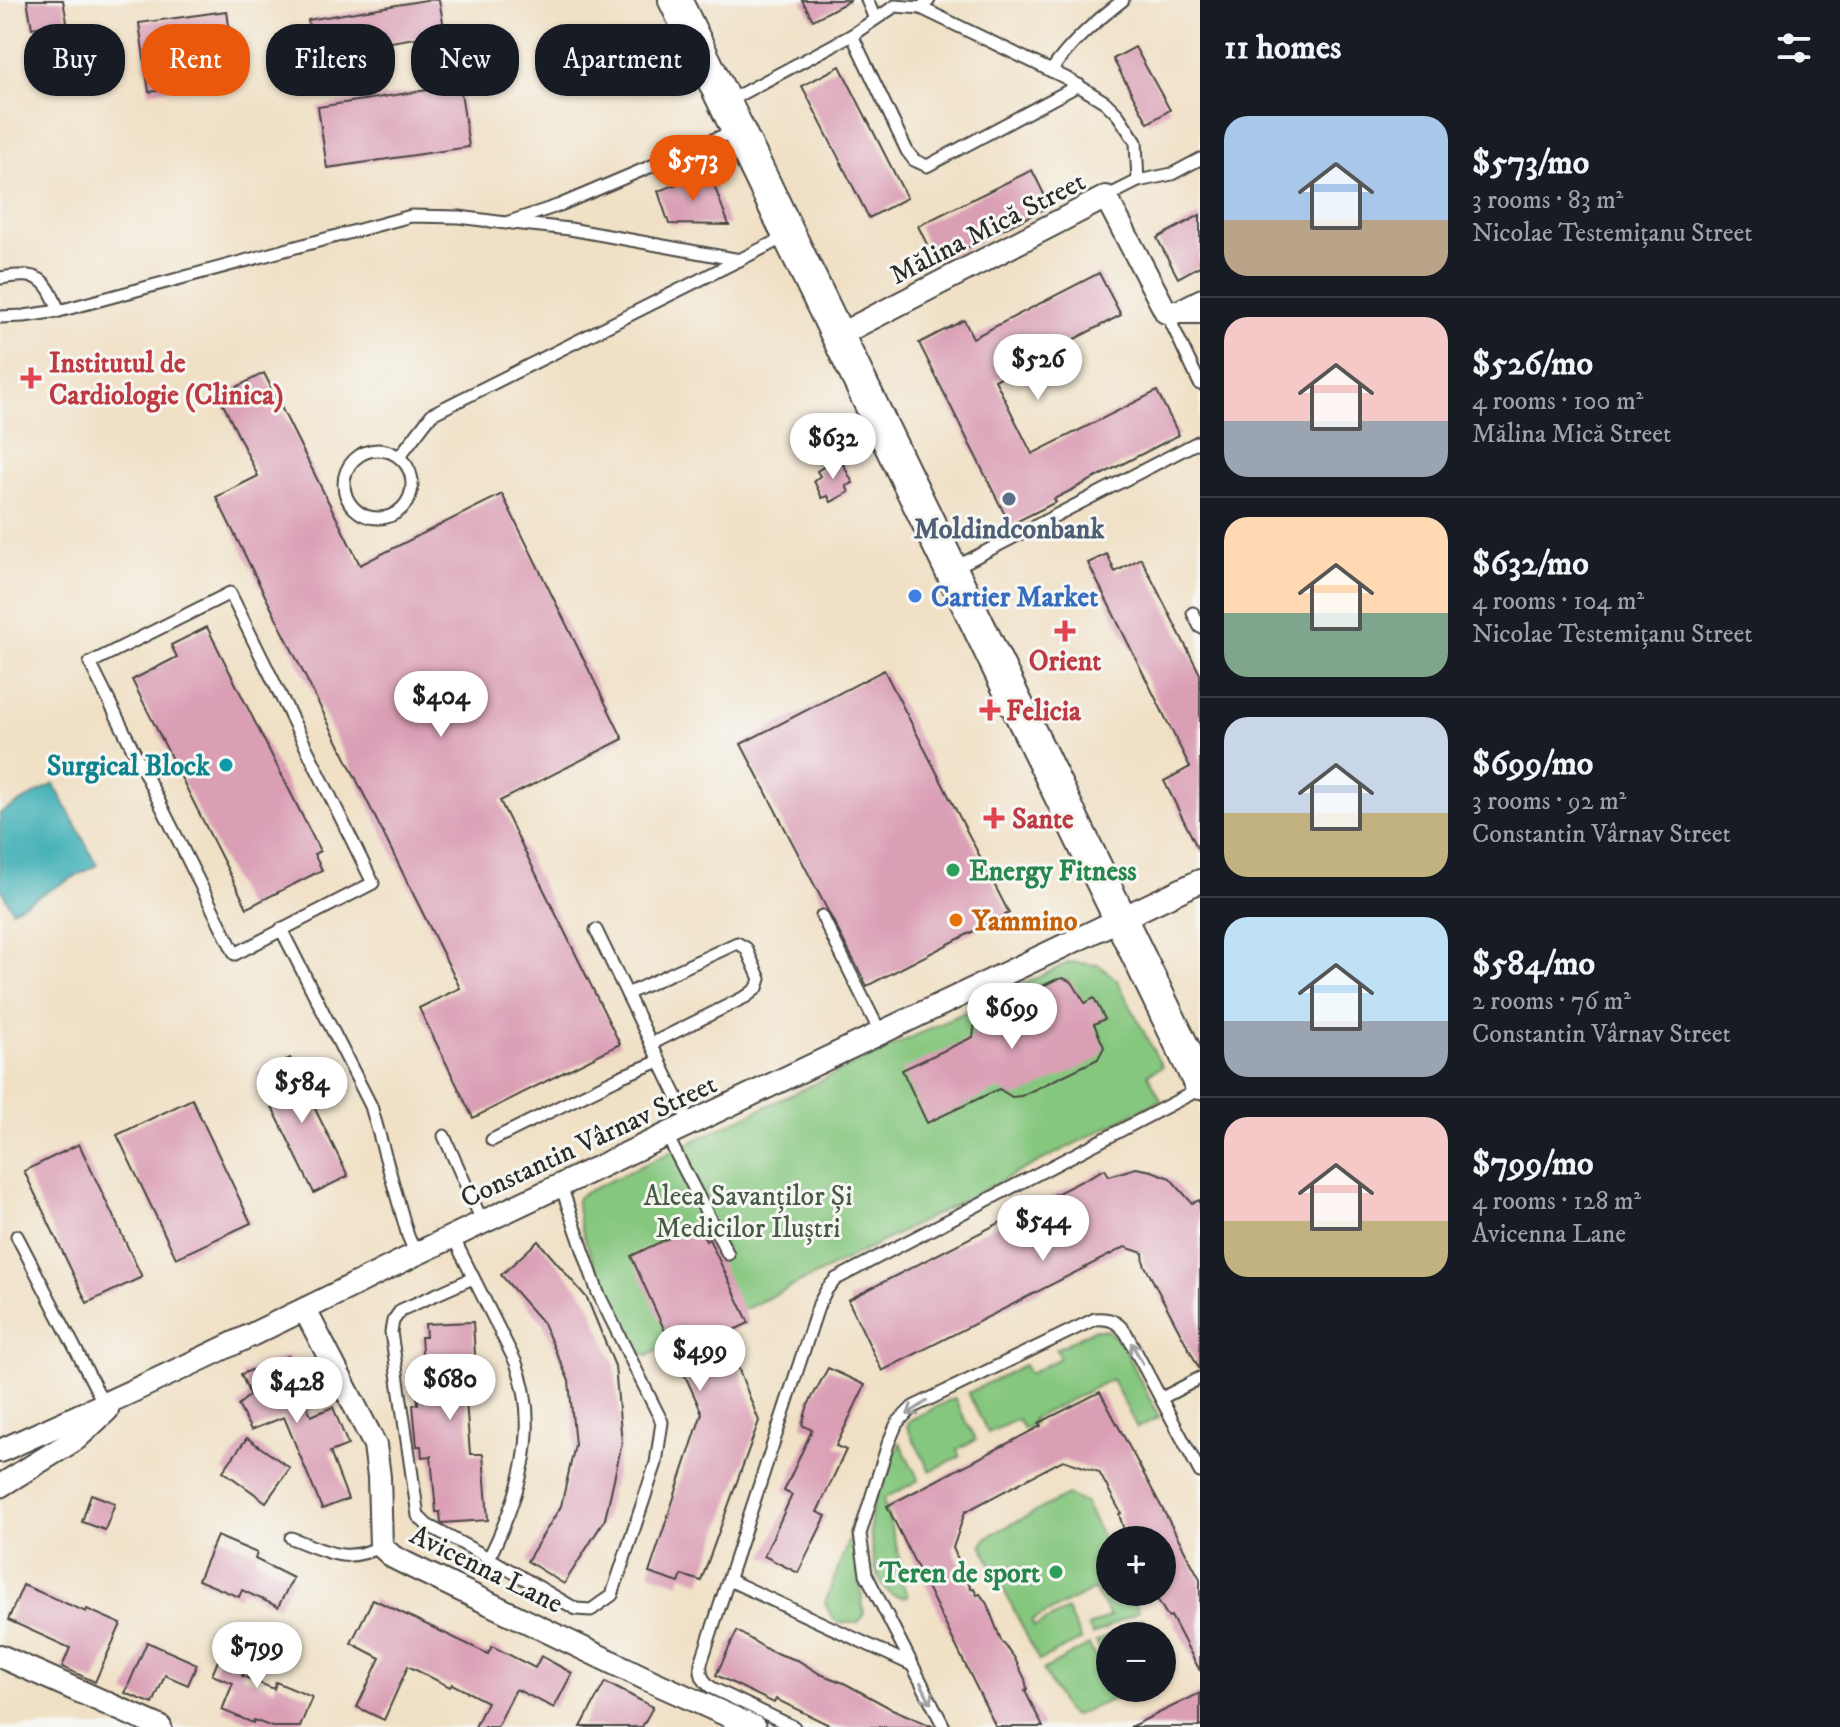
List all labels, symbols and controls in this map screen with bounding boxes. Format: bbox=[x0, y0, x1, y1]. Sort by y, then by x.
chip: Buy bbox=[24, 24, 125, 96]
chip: Rent bbox=[141, 24, 250, 96]
chip: Filters bbox=[266, 24, 395, 96]
chip: New bbox=[411, 24, 519, 96]
chip: Apartment bbox=[535, 24, 710, 96]
icon: filters bbox=[1772, 26, 1816, 70]
text: 11 homes bbox=[1224, 27, 1341, 69]
pin: $573 bbox=[646, 135, 740, 203]
text: $573/mo bbox=[1472, 142, 1589, 184]
text: $573 bbox=[668, 144, 718, 177]
icon: home bbox=[1288, 148, 1384, 244]
street label: Mălina Mică Street bbox=[884, 164, 1091, 293]
text: 3 rooms · 83 m² bbox=[1472, 184, 1623, 217]
text: Nicolae Testemițanu Street bbox=[1472, 217, 1753, 250]
pin: $526 bbox=[991, 334, 1085, 402]
text: $526 bbox=[1011, 343, 1065, 376]
text: $526/mo bbox=[1472, 343, 1593, 385]
place label: Institutul de Cardiologie (Clinica) bbox=[49, 346, 284, 413]
icon: home bbox=[1288, 349, 1384, 445]
marker: Institutul de Cardiologie (Clinica) bbox=[20, 367, 42, 389]
text: 4 rooms · 100 m² bbox=[1472, 385, 1643, 418]
pin: $632 bbox=[786, 413, 880, 481]
text: Mălina Mică Street bbox=[1472, 418, 1671, 451]
text: $632 bbox=[808, 422, 858, 455]
marker: Moldindconbank bbox=[1000, 490, 1018, 508]
place label: Moldindconbank bbox=[914, 512, 1105, 547]
text: $632/mo bbox=[1472, 543, 1589, 585]
icon: home bbox=[1288, 549, 1384, 645]
place label: Cartier Market bbox=[931, 580, 1098, 615]
text: 4 rooms · 104 m² bbox=[1472, 585, 1644, 618]
marker: Cartier Market bbox=[906, 587, 924, 605]
text: Nicolae Testemițanu Street bbox=[1472, 618, 1753, 651]
marker: Orient bbox=[1056, 622, 1074, 640]
place label: Orient bbox=[1029, 644, 1101, 679]
pin: $404 bbox=[394, 671, 488, 739]
text: $404 bbox=[412, 680, 470, 713]
place label: Felicia bbox=[1006, 694, 1082, 729]
marker: Felicia bbox=[981, 701, 999, 719]
text: $699/mo bbox=[1472, 743, 1593, 785]
place label: Surgical Block bbox=[47, 749, 211, 784]
icon: home bbox=[1288, 749, 1384, 845]
marker: Surgical Block bbox=[217, 756, 235, 774]
text: 3 rooms · 92 m² bbox=[1472, 785, 1626, 818]
place label: Sante bbox=[1012, 802, 1074, 837]
marker: Sante bbox=[983, 807, 1005, 829]
text: Constantin Vârnav Street bbox=[1472, 818, 1731, 851]
place label: Energy Fitness bbox=[969, 854, 1137, 889]
marker: Energy Fitness bbox=[944, 861, 962, 879]
place label: Yammino bbox=[971, 904, 1078, 939]
marker: Yammino bbox=[947, 911, 965, 929]
text: $584/mo bbox=[1472, 943, 1595, 985]
icon: home bbox=[1288, 949, 1384, 1045]
pin: $699 bbox=[965, 983, 1059, 1051]
text: 2 rooms · 76 m² bbox=[1472, 985, 1631, 1018]
text: $699 bbox=[985, 992, 1039, 1025]
text: Constantin Vârnav Street bbox=[1472, 1018, 1731, 1051]
pin: $584 bbox=[255, 1057, 349, 1125]
text: $584 bbox=[274, 1066, 330, 1099]
street label: Constantin Vârnav Street bbox=[455, 1067, 722, 1216]
text: $799/mo bbox=[1472, 1143, 1594, 1185]
icon: home bbox=[1288, 1149, 1384, 1245]
park label: Aleea Savanților Și Medicilor Iluștri bbox=[644, 1179, 852, 1246]
text: 4 rooms · 128 m² bbox=[1472, 1185, 1641, 1218]
pin: $544 bbox=[996, 1195, 1090, 1263]
text: $544 bbox=[1015, 1204, 1071, 1237]
text: Avicenna Lane bbox=[1472, 1218, 1626, 1251]
pin: $499 bbox=[653, 1325, 747, 1393]
text: $499 bbox=[672, 1334, 728, 1367]
one-way arrow bbox=[1129, 1342, 1144, 1366]
pin: $680 bbox=[403, 1354, 497, 1422]
pin: $428 bbox=[250, 1357, 344, 1425]
text: $680 bbox=[423, 1363, 477, 1396]
text: $428 bbox=[270, 1366, 324, 1399]
one-way arrow bbox=[906, 1399, 928, 1416]
street label: Avicenna Lane bbox=[404, 1517, 569, 1621]
map controls bbox=[1096, 1526, 1176, 1702]
button: + bbox=[1096, 1526, 1176, 1606]
place label: Teren de sport bbox=[879, 1556, 1040, 1591]
marker: Teren de sport bbox=[1047, 1563, 1065, 1581]
pin: $799 bbox=[210, 1622, 304, 1690]
button: − bbox=[1096, 1622, 1176, 1702]
text: $799 bbox=[230, 1631, 284, 1664]
one-way arrow bbox=[919, 1680, 935, 1704]

